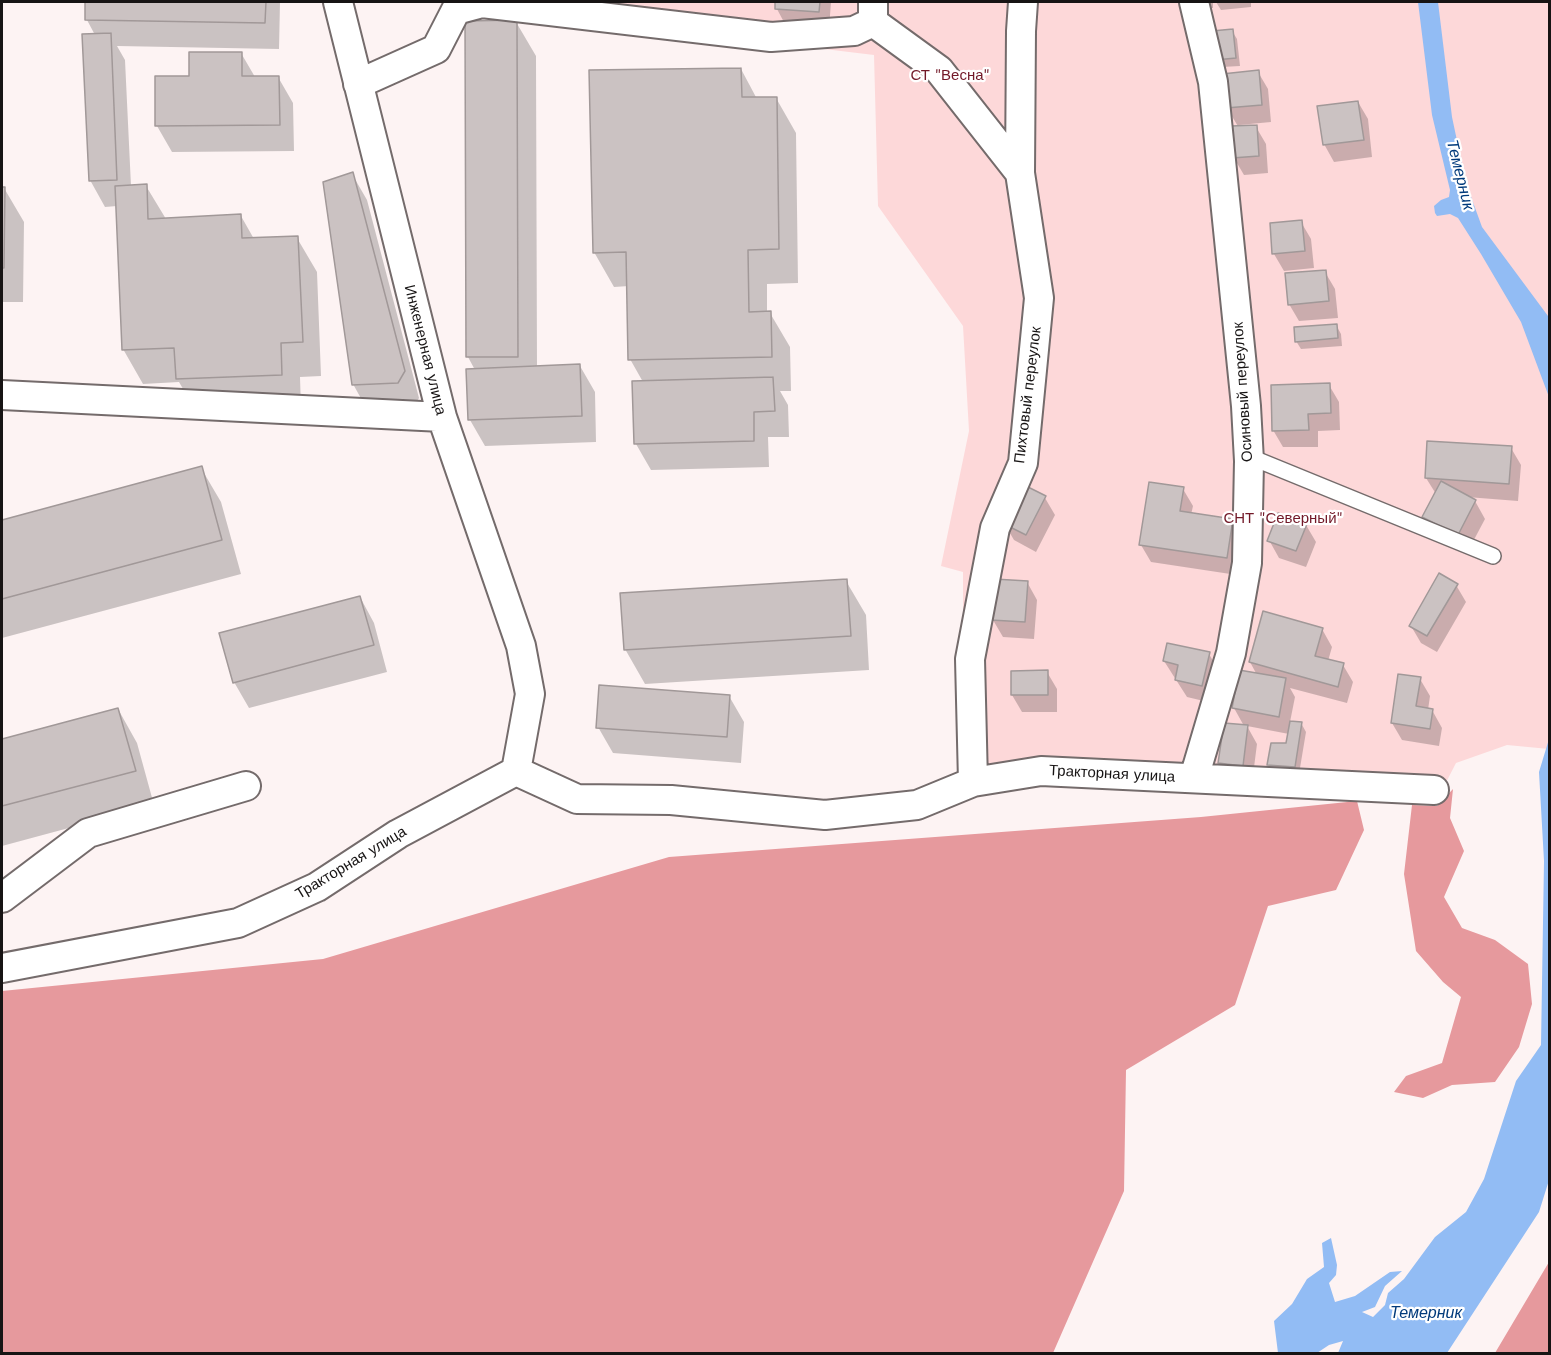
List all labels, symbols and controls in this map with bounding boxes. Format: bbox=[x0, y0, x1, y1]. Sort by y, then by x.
park label: СТ "Весна" bbox=[910, 67, 990, 85]
water label: Темерник bbox=[1442, 138, 1478, 212]
street label: Инженерная улица bbox=[400, 283, 450, 417]
street label: Осиновый переулок bbox=[1229, 321, 1257, 463]
street label: Пихтовый переулок bbox=[1011, 326, 1045, 464]
park label: СНТ "Северный" bbox=[1223, 510, 1343, 528]
street label: Тракторная улица bbox=[1049, 762, 1175, 786]
street label: Тракторная улица bbox=[292, 823, 410, 903]
water label: Темерник bbox=[1390, 1303, 1462, 1323]

